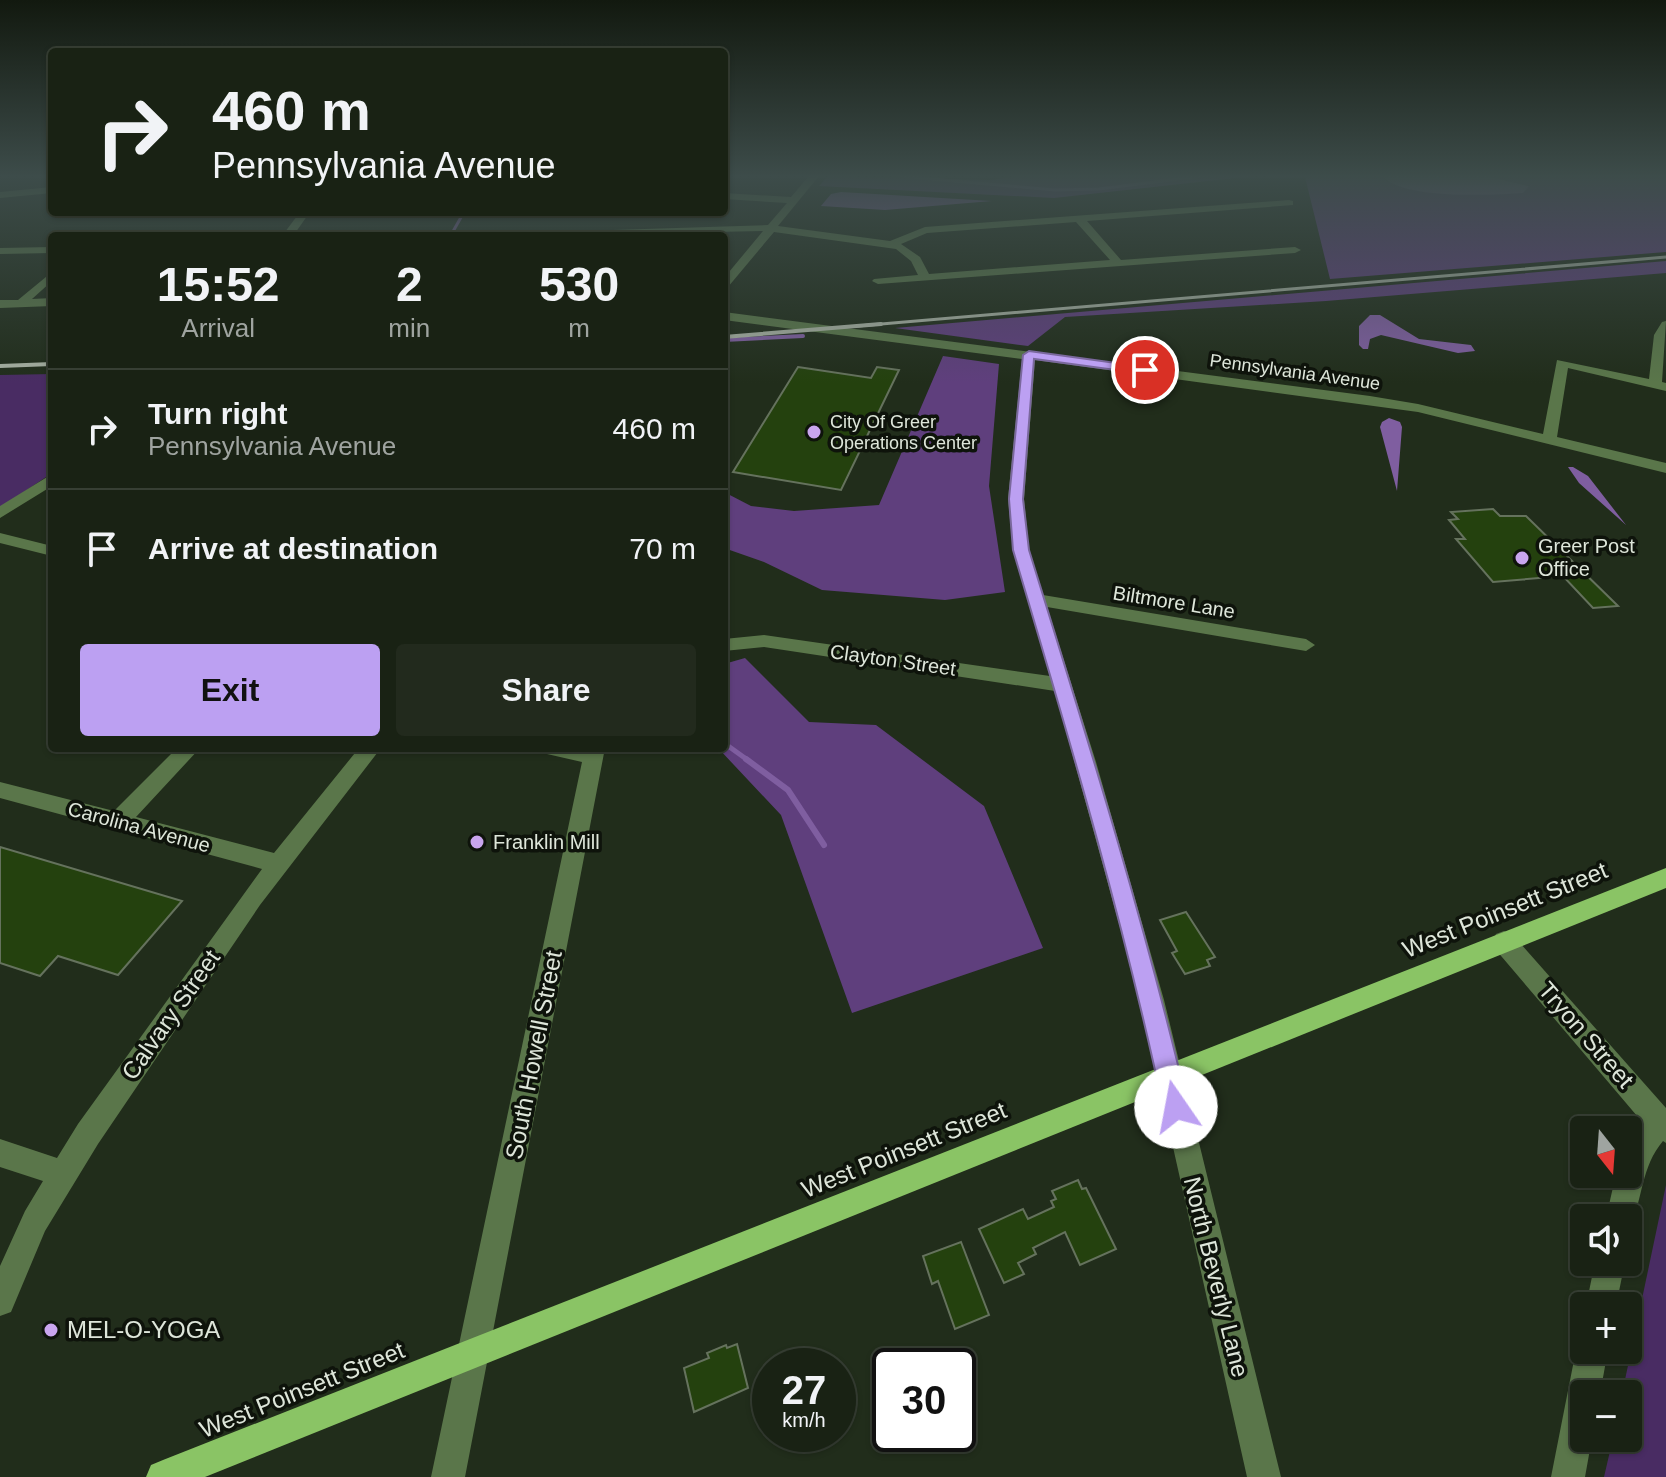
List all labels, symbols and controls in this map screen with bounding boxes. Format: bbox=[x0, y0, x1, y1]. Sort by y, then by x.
text: 460 m bbox=[212, 79, 371, 142]
icon: right bbox=[80, 80, 184, 184]
text: Pennsylvania Avenue bbox=[212, 145, 556, 186]
text: 15:52 bbox=[157, 258, 280, 311]
text: 2 bbox=[396, 258, 423, 311]
text: 530 bbox=[539, 258, 619, 311]
text: Arrival bbox=[181, 313, 255, 343]
text: min bbox=[388, 313, 430, 343]
text: m bbox=[568, 313, 590, 343]
pin bbox=[1111, 336, 1179, 404]
icon: arrive bbox=[1123, 348, 1167, 392]
street label: Pennsylvania Avenue bbox=[1209, 350, 1381, 394]
text: Turn right bbox=[148, 397, 287, 430]
icon: right bbox=[80, 407, 124, 451]
text: 460 m bbox=[613, 412, 696, 445]
place label: City Of Greer Operations Center bbox=[830, 412, 977, 453]
marker: City Of Greer Operations Center bbox=[805, 423, 823, 441]
text: Pennsylvania Avenue bbox=[148, 431, 396, 461]
icon: arrive bbox=[80, 527, 124, 571]
text: Arrive at destination bbox=[148, 532, 438, 565]
text: 70 m bbox=[629, 532, 696, 565]
place label: Greer Post Office bbox=[1538, 535, 1635, 580]
marker: Greer Post Office bbox=[1513, 549, 1531, 567]
street label: Biltmore Lane bbox=[1111, 581, 1237, 623]
street label: Clayton Street bbox=[829, 640, 958, 680]
button: Exit bbox=[80, 644, 380, 736]
button: Share bbox=[396, 644, 696, 736]
street label: Carolina Avenue bbox=[65, 797, 213, 857]
place label: Franklin Mill bbox=[493, 831, 600, 853]
marker: Franklin Mill bbox=[468, 833, 486, 851]
street label: West Poinsett Street bbox=[1399, 856, 1611, 963]
street label: Calvary Street bbox=[116, 944, 225, 1085]
street label: South Howell Street bbox=[500, 948, 567, 1162]
street label: Tryon Street bbox=[1533, 976, 1640, 1093]
position arrow bbox=[1134, 1065, 1218, 1149]
street label: West Poinsett Street bbox=[798, 1096, 1010, 1203]
north arrow bbox=[1570, 1116, 1642, 1188]
map controls bbox=[1570, 1116, 1642, 1452]
street label: North Beverly Lane bbox=[1179, 1174, 1254, 1380]
button: sound bbox=[1570, 1204, 1642, 1276]
button: + bbox=[1570, 1292, 1642, 1364]
place label: MEL-O-YOGA bbox=[67, 1316, 220, 1343]
marker: MEL-O-YOGA bbox=[42, 1321, 60, 1339]
street label: West Poinsett Street bbox=[196, 1336, 408, 1443]
speed limit sign: 30 bbox=[872, 1348, 976, 1452]
text: 27 bbox=[782, 1368, 826, 1412]
button: − bbox=[1570, 1380, 1642, 1452]
text: km/h bbox=[782, 1409, 826, 1431]

